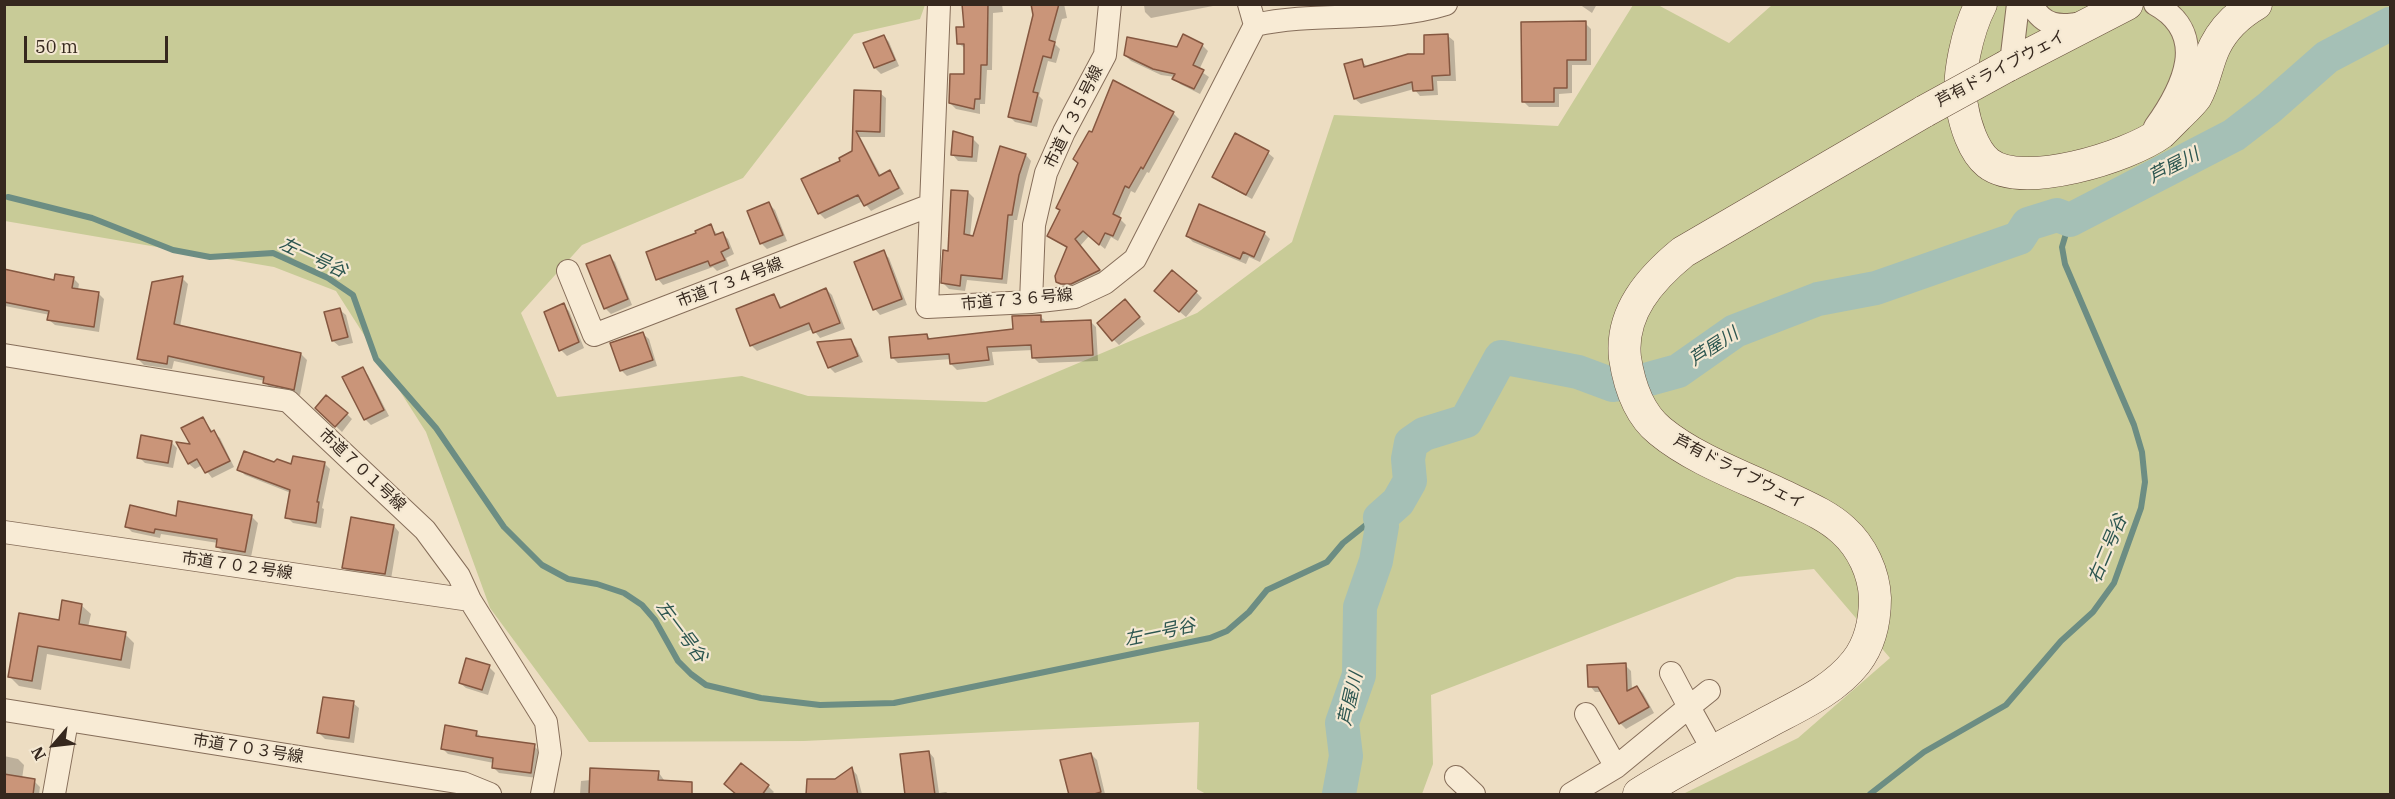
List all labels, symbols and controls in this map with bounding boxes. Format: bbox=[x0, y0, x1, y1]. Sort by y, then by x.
scale bar bbox=[27, 24, 171, 62]
street label: 芦有ドライブウェイ bbox=[1933, 27, 2069, 111]
text: 50 m bbox=[35, 35, 78, 58]
street label: 市道７３５号線 bbox=[1041, 62, 1107, 172]
water label: 芦屋川 bbox=[2145, 144, 2203, 188]
water label: 左一号谷 bbox=[276, 233, 350, 283]
street label: 市道７３４号線 bbox=[674, 254, 786, 312]
street label: 市道７３６号線 bbox=[960, 286, 1074, 314]
water label: 芦屋川 bbox=[1685, 323, 1743, 371]
street label: 市道７０１号線 bbox=[314, 425, 410, 515]
street label: 芦有ドライブウェイ bbox=[1670, 431, 1808, 513]
water label: 右二号谷 bbox=[2084, 512, 2132, 586]
street label: 市道７０２号線 bbox=[180, 549, 294, 583]
water label: 左一号谷 bbox=[651, 597, 711, 667]
water label: 左一号谷 bbox=[1123, 615, 1197, 651]
water label: 芦屋川 bbox=[1334, 670, 1368, 728]
north arrow bbox=[24, 715, 84, 775]
street label: 市道７０３号線 bbox=[191, 731, 305, 767]
text: N bbox=[26, 743, 50, 764]

